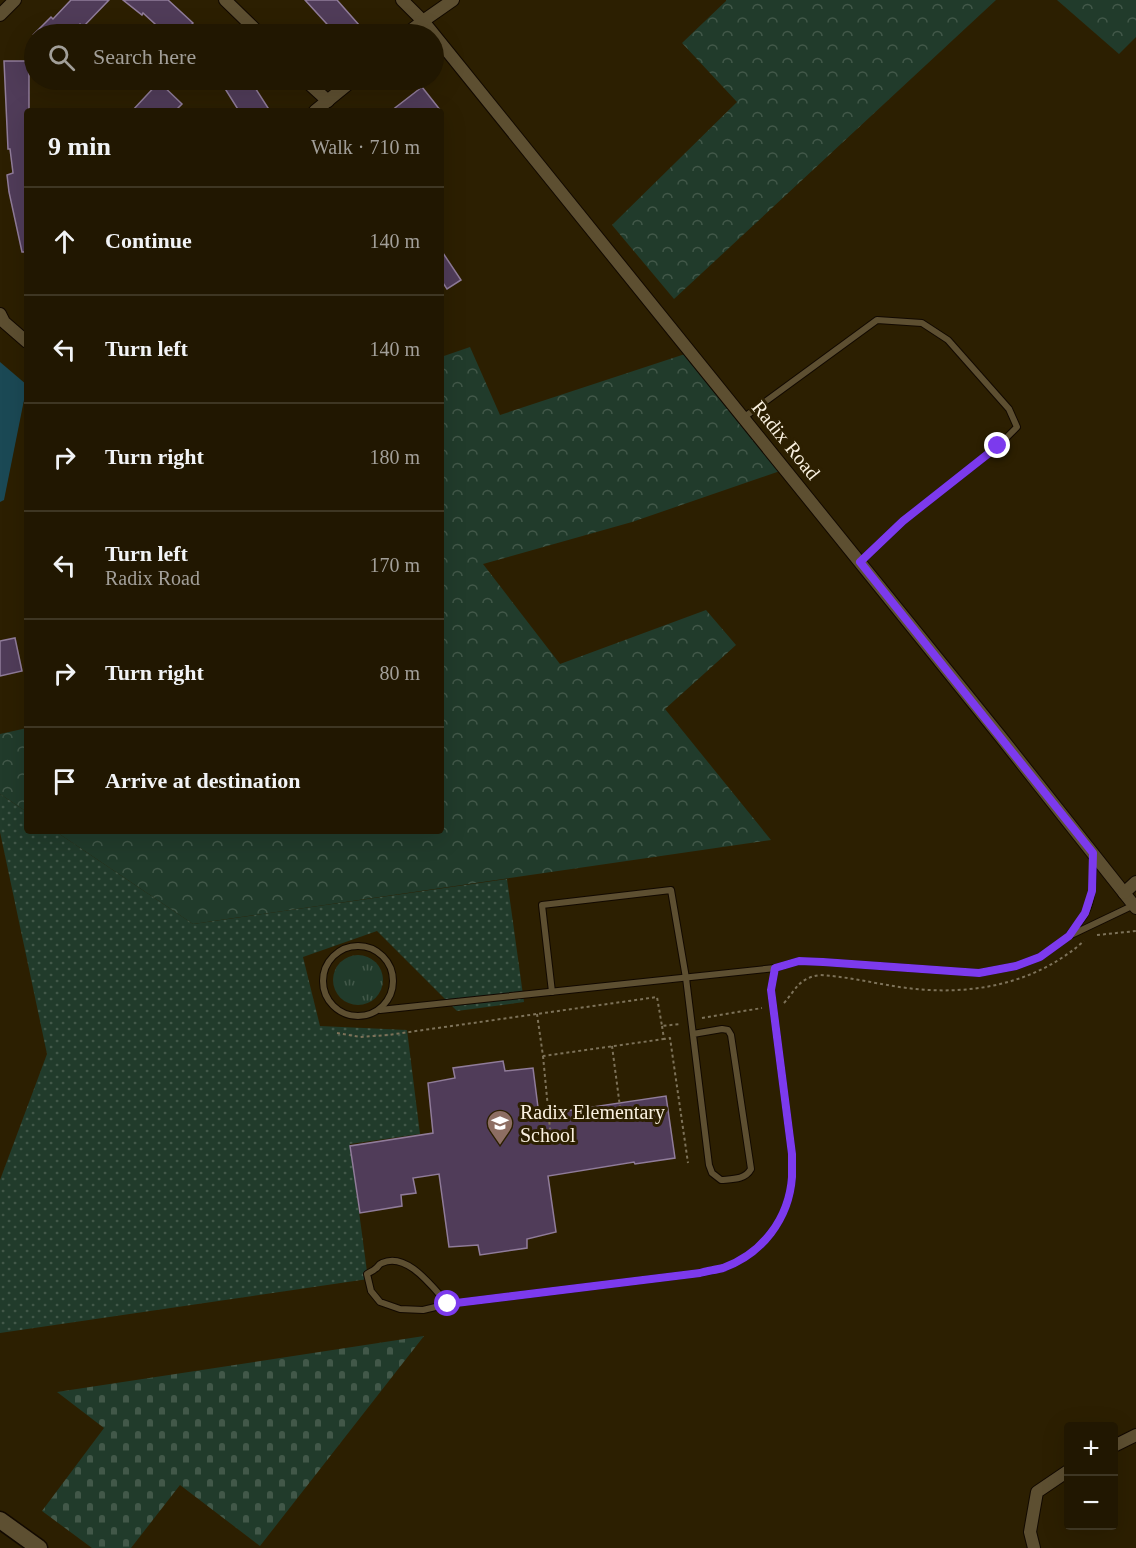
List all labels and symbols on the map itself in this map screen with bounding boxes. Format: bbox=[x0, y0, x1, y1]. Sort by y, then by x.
street label: Radix Road bbox=[748, 396, 824, 484]
route end bbox=[984, 432, 1010, 458]
place label: Radix Elementary School bbox=[520, 1101, 665, 1146]
school or university icon: Radix Elementary School bbox=[485, 1108, 515, 1146]
route start bbox=[434, 1290, 460, 1316]

